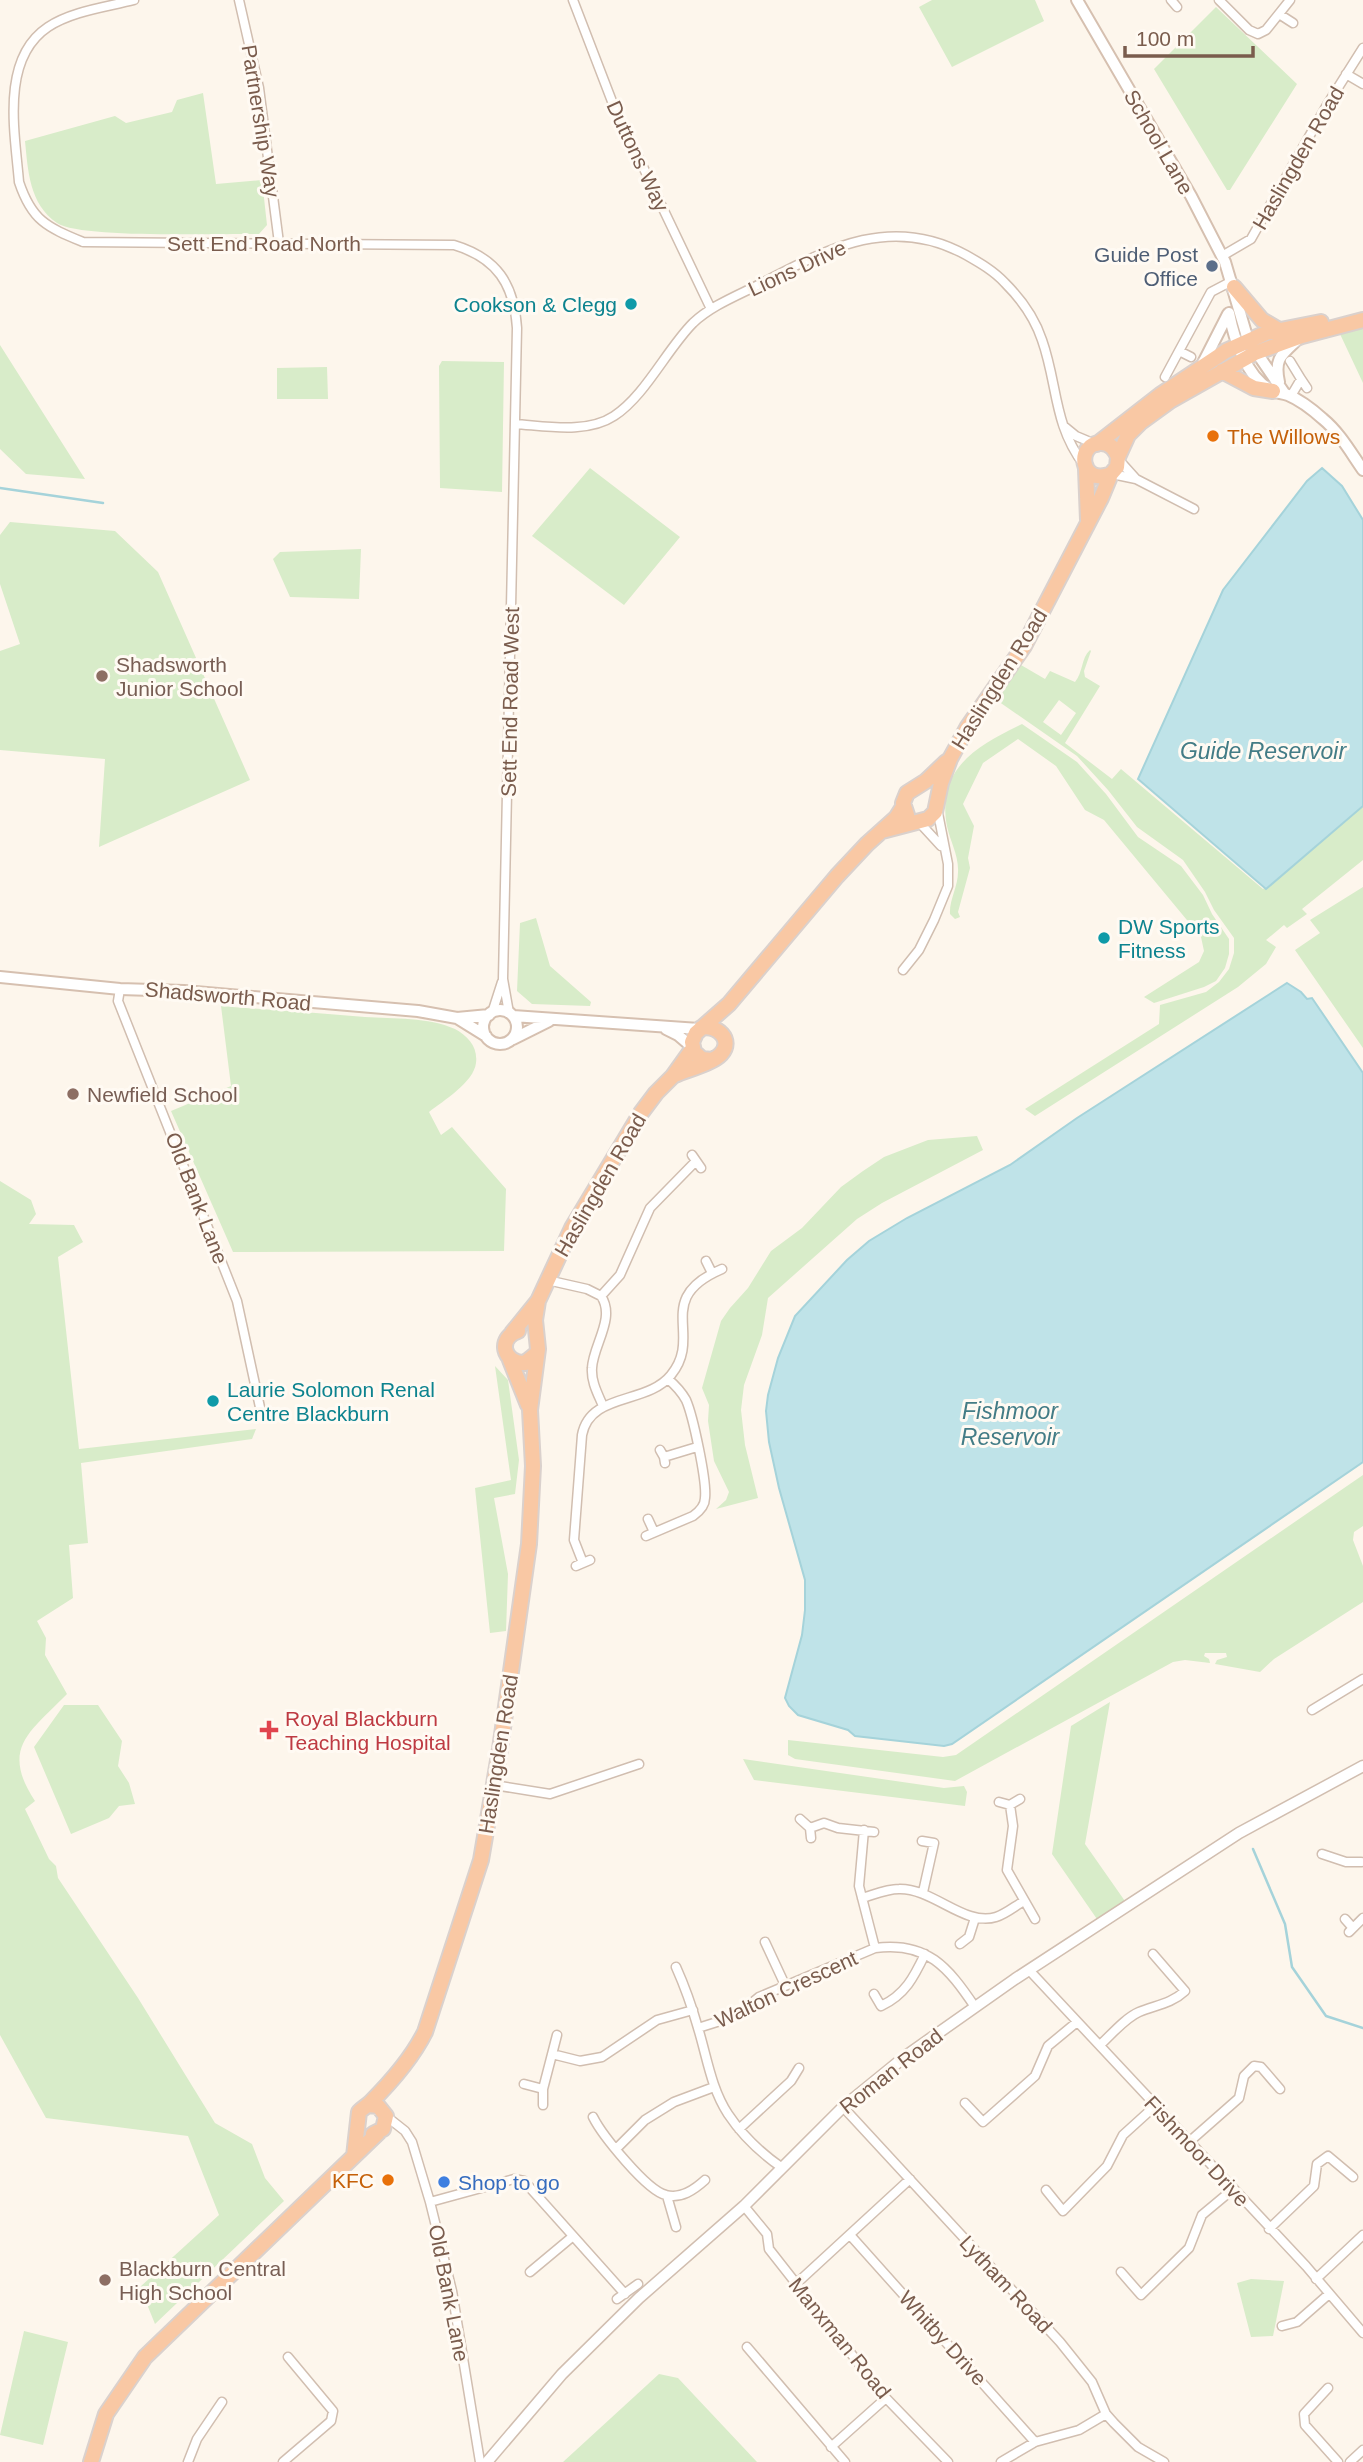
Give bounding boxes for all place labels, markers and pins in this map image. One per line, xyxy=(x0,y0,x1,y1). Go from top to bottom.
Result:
place label: Guide Post Office xyxy=(1094,243,1198,290)
marker: Guide Post Office xyxy=(1204,258,1220,274)
place label: Cookson & Clegg xyxy=(454,293,617,316)
marker: Cookson & Clegg xyxy=(623,296,639,312)
place label: The Willows xyxy=(1227,425,1340,448)
marker: The Willows xyxy=(1205,428,1221,444)
place label: Shadsworth Junior School xyxy=(116,653,243,700)
marker: Shadsworth Junior School xyxy=(94,668,110,684)
place label: DW Sports Fitness xyxy=(1118,915,1220,962)
marker: DW Sports Fitness xyxy=(1096,930,1112,946)
place label: Newfield School xyxy=(87,1083,238,1106)
marker: Newfield School xyxy=(65,1086,81,1102)
place label: Laurie Solomon Renal Centre Blackburn xyxy=(227,1378,435,1425)
marker: Laurie Solomon Renal Centre Blackburn xyxy=(205,1393,221,1409)
place label: Royal Blackburn Teaching Hospital xyxy=(285,1707,451,1754)
marker: Royal Blackburn Teaching Hospital xyxy=(259,1720,279,1740)
place label: KFC xyxy=(332,2169,374,2192)
place label: Shop to go xyxy=(458,2171,560,2194)
marker: KFC xyxy=(380,2172,396,2188)
marker: Shop to go xyxy=(436,2174,452,2190)
place label: Blackburn Central High School xyxy=(119,2257,286,2304)
marker: Blackburn Central High School xyxy=(97,2272,113,2288)

